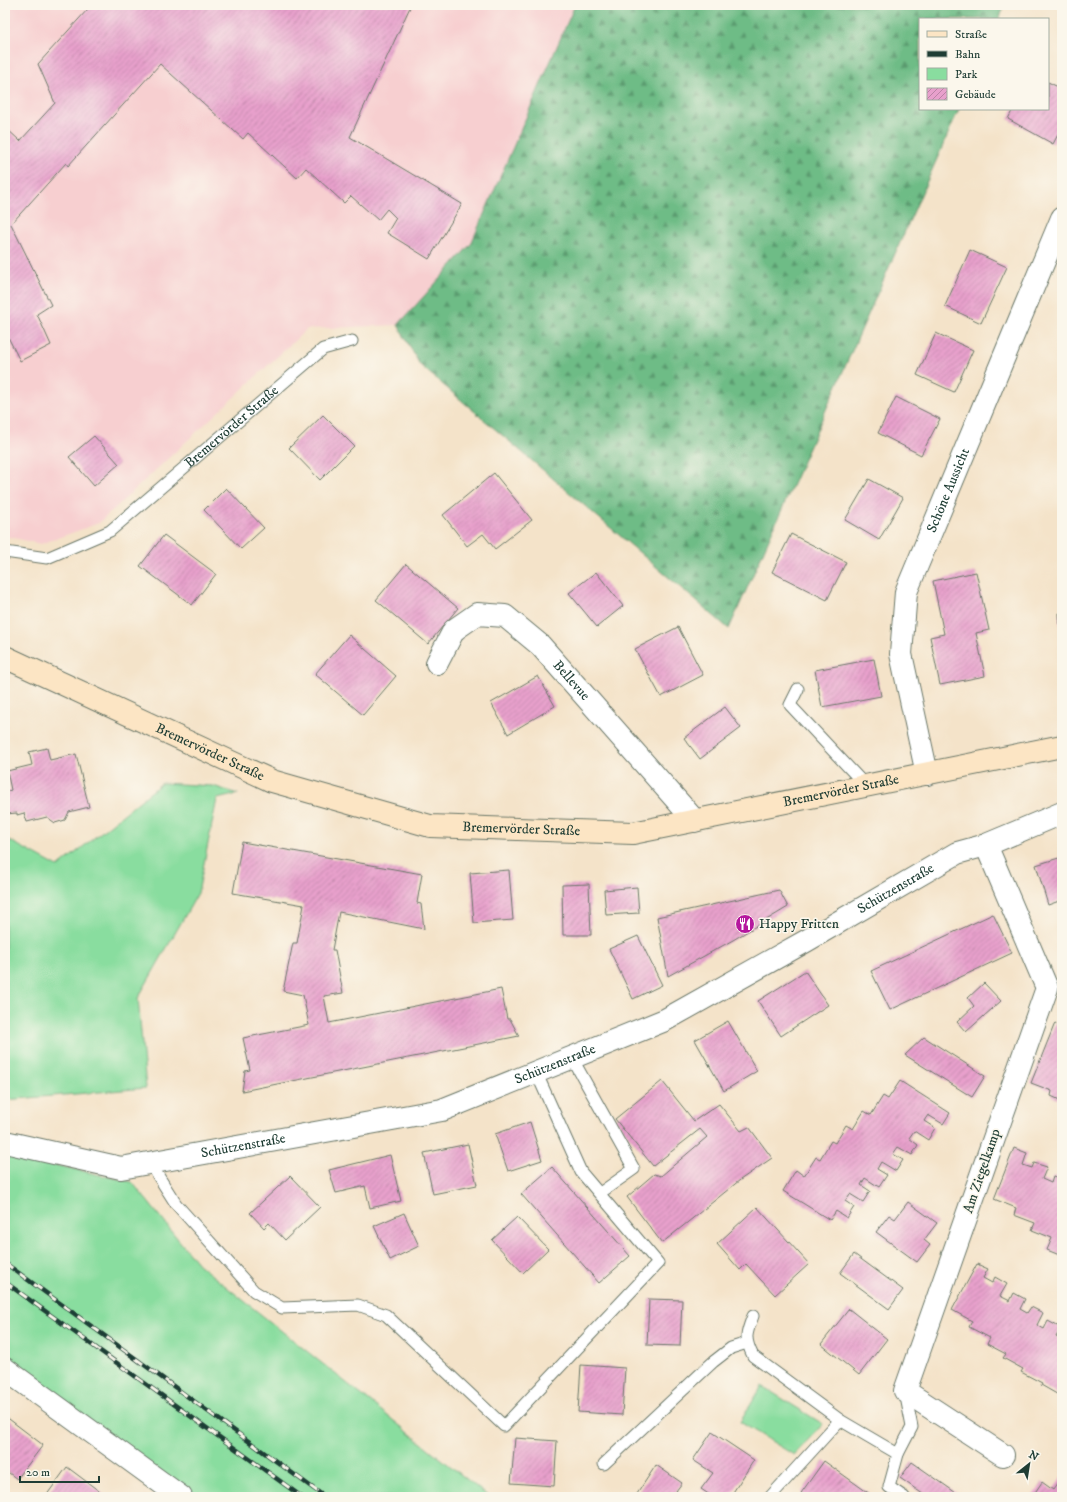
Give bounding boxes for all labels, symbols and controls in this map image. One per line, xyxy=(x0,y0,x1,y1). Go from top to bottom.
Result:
legend xyxy=(919,18,1049,110)
text: Straße xyxy=(955,27,987,42)
text: Bahn xyxy=(955,47,981,62)
text: Park xyxy=(955,67,977,82)
text: Gebäude xyxy=(955,87,996,102)
street label: Bremervörder Straße xyxy=(181,382,282,472)
street label: Schöne Aussicht xyxy=(923,445,974,535)
street label: Bellevue xyxy=(549,657,594,704)
street label: Bremervörder Straße xyxy=(153,719,267,785)
street label: Bremervörder Straße xyxy=(781,770,901,811)
street label: Bremervörder Straße xyxy=(462,818,581,840)
street label: Schützenstraße xyxy=(854,859,937,918)
restaurant icon: Happy Fritten xyxy=(734,913,756,935)
place label: Happy Fritten xyxy=(759,915,840,933)
street label: Schützenstraße xyxy=(512,1040,598,1089)
street label: Am Ziegelkamp xyxy=(959,1126,1005,1216)
street label: Schützenstraße xyxy=(199,1129,287,1162)
north arrow xyxy=(1009,1444,1049,1484)
text: N xyxy=(1026,1448,1041,1465)
scale bar xyxy=(20,1458,99,1484)
text: 20 m xyxy=(26,1465,50,1480)

